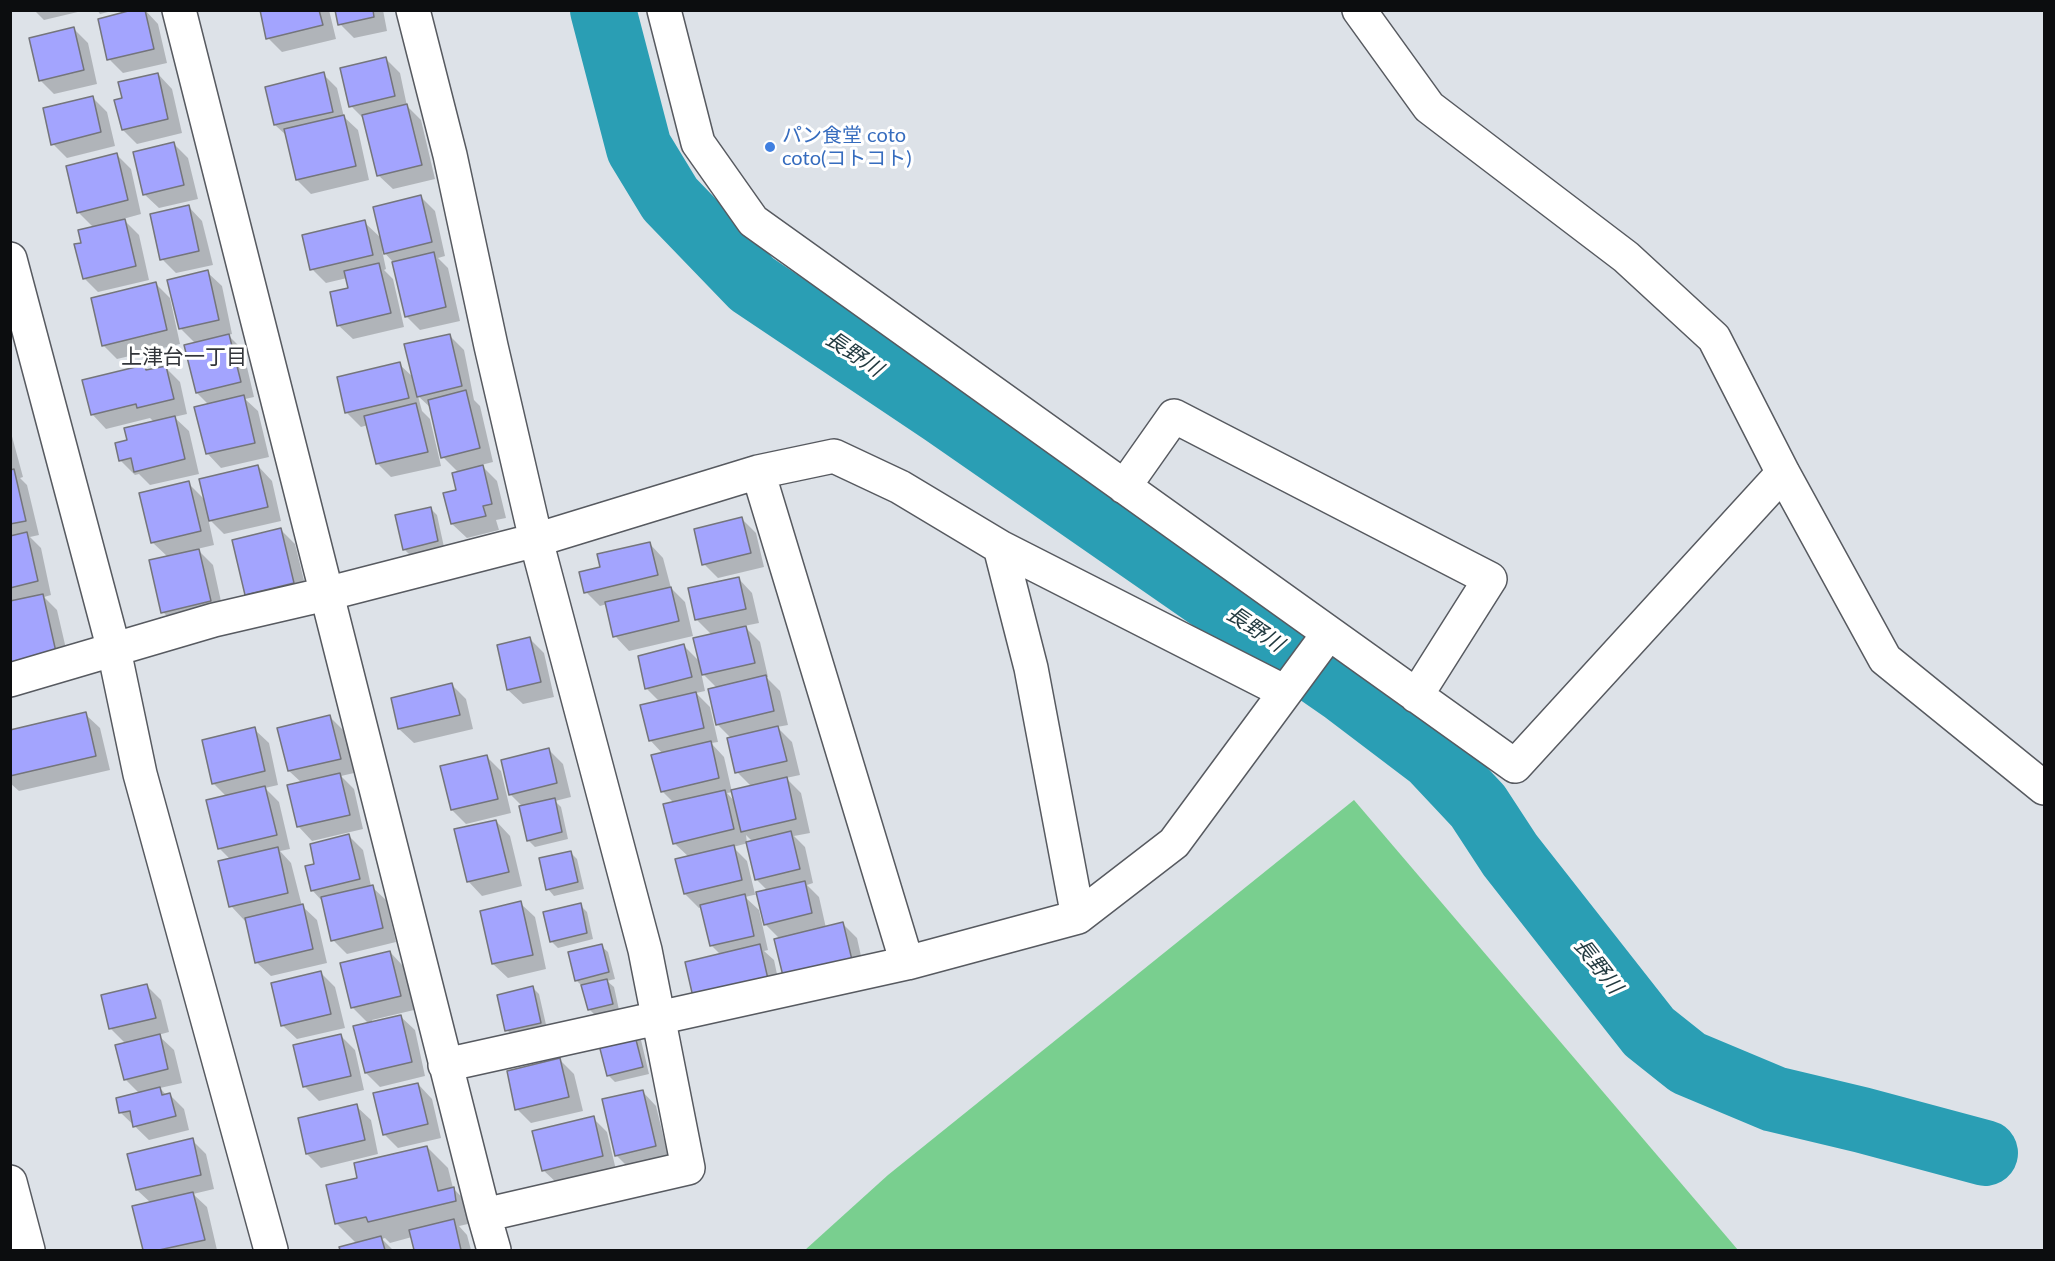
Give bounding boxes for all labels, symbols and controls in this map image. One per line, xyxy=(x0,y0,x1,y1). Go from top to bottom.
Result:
place label: パン食堂 coto coto(コトコト) xyxy=(782,124,912,171)
marker: パン食堂 coto coto(コトコト) xyxy=(763,140,777,154)
water label: 長野川 xyxy=(821,326,887,382)
district label: 上津台一丁目 xyxy=(121,344,247,370)
water label: 長野川 xyxy=(1222,601,1288,657)
water label: 長野川 xyxy=(1569,933,1627,999)

